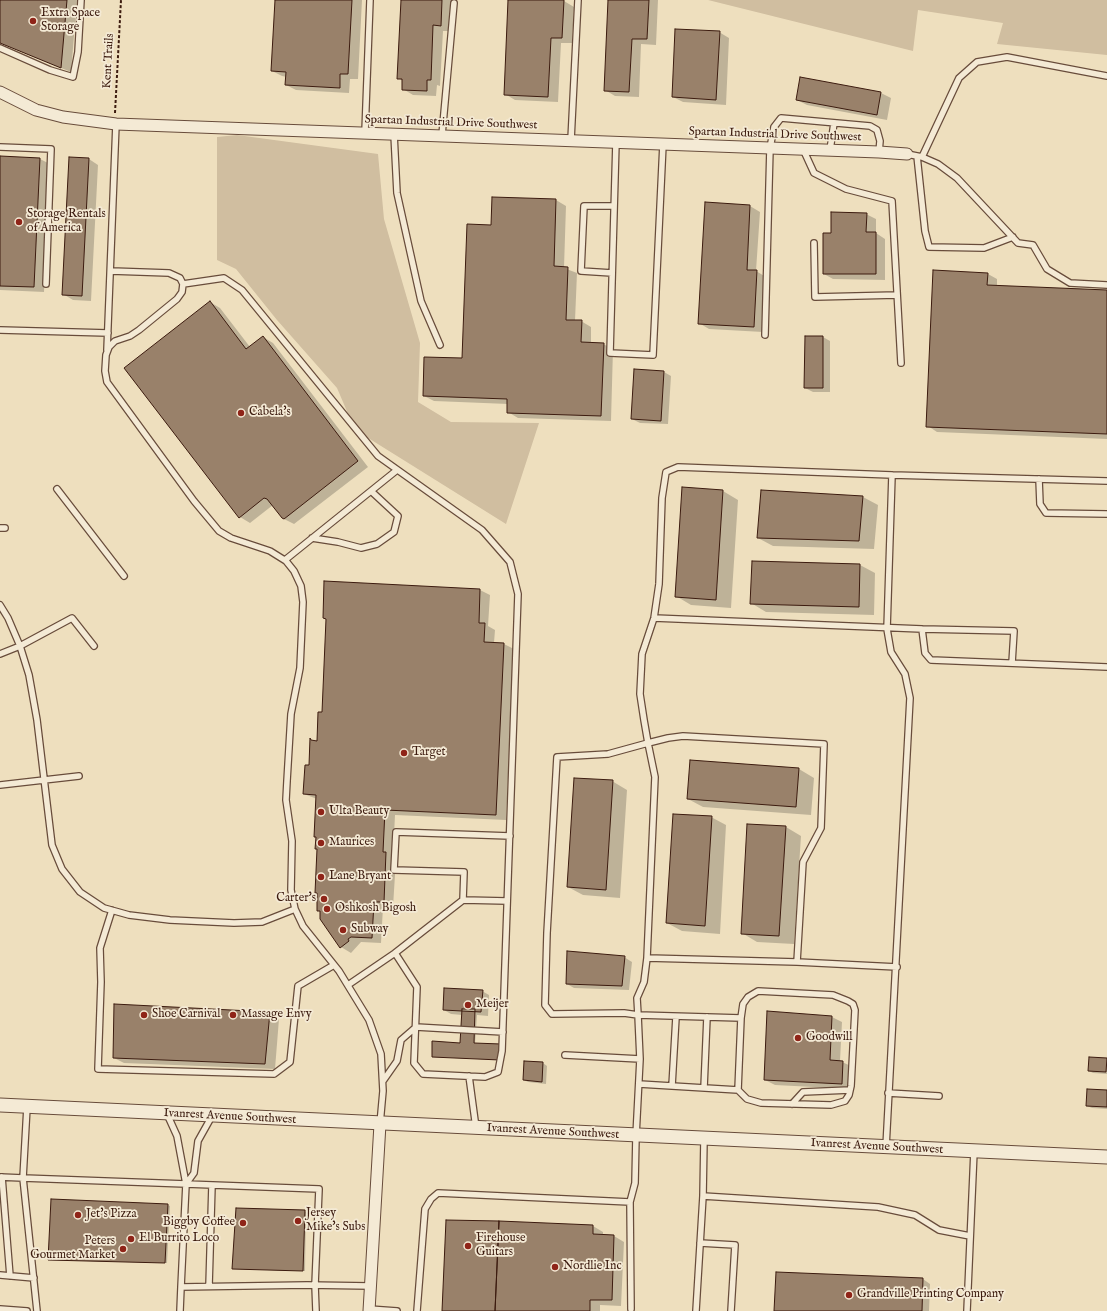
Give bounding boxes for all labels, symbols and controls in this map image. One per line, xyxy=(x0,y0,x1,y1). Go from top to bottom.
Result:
place label: Extra Space Storage xyxy=(41,7,100,35)
marker: Extra Space Storage xyxy=(28,16,38,26)
street label: Kent Trails xyxy=(100,33,118,89)
street label: Spartan Industrial Drive Southwest xyxy=(364,113,538,133)
street label: Spartan Industrial Drive Southwest xyxy=(688,125,862,145)
place label: Storage Rentals of America xyxy=(27,208,106,236)
marker: Storage Rentals of America xyxy=(14,217,24,227)
place label: Cabela's xyxy=(249,406,291,420)
marker: Cabela's xyxy=(236,408,246,418)
place label: Target xyxy=(412,746,446,760)
marker: Target xyxy=(399,748,409,758)
place label: Ulta Beauty xyxy=(329,805,389,819)
marker: Ulta Beauty xyxy=(316,807,326,817)
place label: Maurices xyxy=(329,836,374,850)
marker: Maurices xyxy=(316,838,326,848)
place label: Lane Bryant xyxy=(329,870,391,884)
marker: Lane Bryant xyxy=(316,872,326,882)
place label: Carter's xyxy=(276,892,316,906)
marker: Carter's xyxy=(319,894,329,904)
place label: Oshkosh Bigosh xyxy=(335,902,416,916)
marker: Oshkosh Bigosh xyxy=(322,904,332,914)
place label: Subway xyxy=(351,923,388,937)
marker: Subway xyxy=(338,925,348,935)
place label: Meijer xyxy=(476,998,509,1012)
marker: Meijer xyxy=(463,1000,473,1010)
place label: Shoe Carnival xyxy=(152,1008,221,1022)
place label: Massage Envy xyxy=(241,1008,312,1022)
marker: Shoe Carnival xyxy=(139,1010,149,1020)
marker: Massage Envy xyxy=(228,1010,238,1020)
place label: Goodwill xyxy=(806,1031,852,1045)
marker: Goodwill xyxy=(793,1033,803,1043)
street label: Ivanrest Avenue Southwest xyxy=(163,1106,297,1128)
street label: Ivanrest Avenue Southwest xyxy=(486,1121,620,1143)
street label: Ivanrest Avenue Southwest xyxy=(810,1136,944,1158)
place label: Jersey Mike's Subs xyxy=(306,1207,365,1235)
place label: Jet's Pizza xyxy=(86,1208,137,1222)
marker: Jet's Pizza xyxy=(73,1210,83,1220)
place label: Biggby Coffee xyxy=(163,1216,235,1230)
marker: Jersey Mike's Subs xyxy=(293,1216,303,1226)
marker: Biggby Coffee xyxy=(238,1218,248,1228)
place label: El Burrito Loco xyxy=(139,1232,219,1246)
place label: Firehouse Guitars xyxy=(476,1232,525,1260)
marker: El Burrito Loco xyxy=(126,1234,136,1244)
place label: Peters Gourmet Market xyxy=(30,1235,115,1263)
marker: Firehouse Guitars xyxy=(463,1241,473,1251)
marker: Peters Gourmet Market xyxy=(118,1244,128,1254)
place label: Nordlie Inc xyxy=(563,1260,622,1274)
marker: Nordlie Inc xyxy=(550,1262,560,1272)
place label: Grandville Printing Company xyxy=(857,1288,1004,1302)
marker: Grandville Printing Company xyxy=(844,1290,854,1300)

